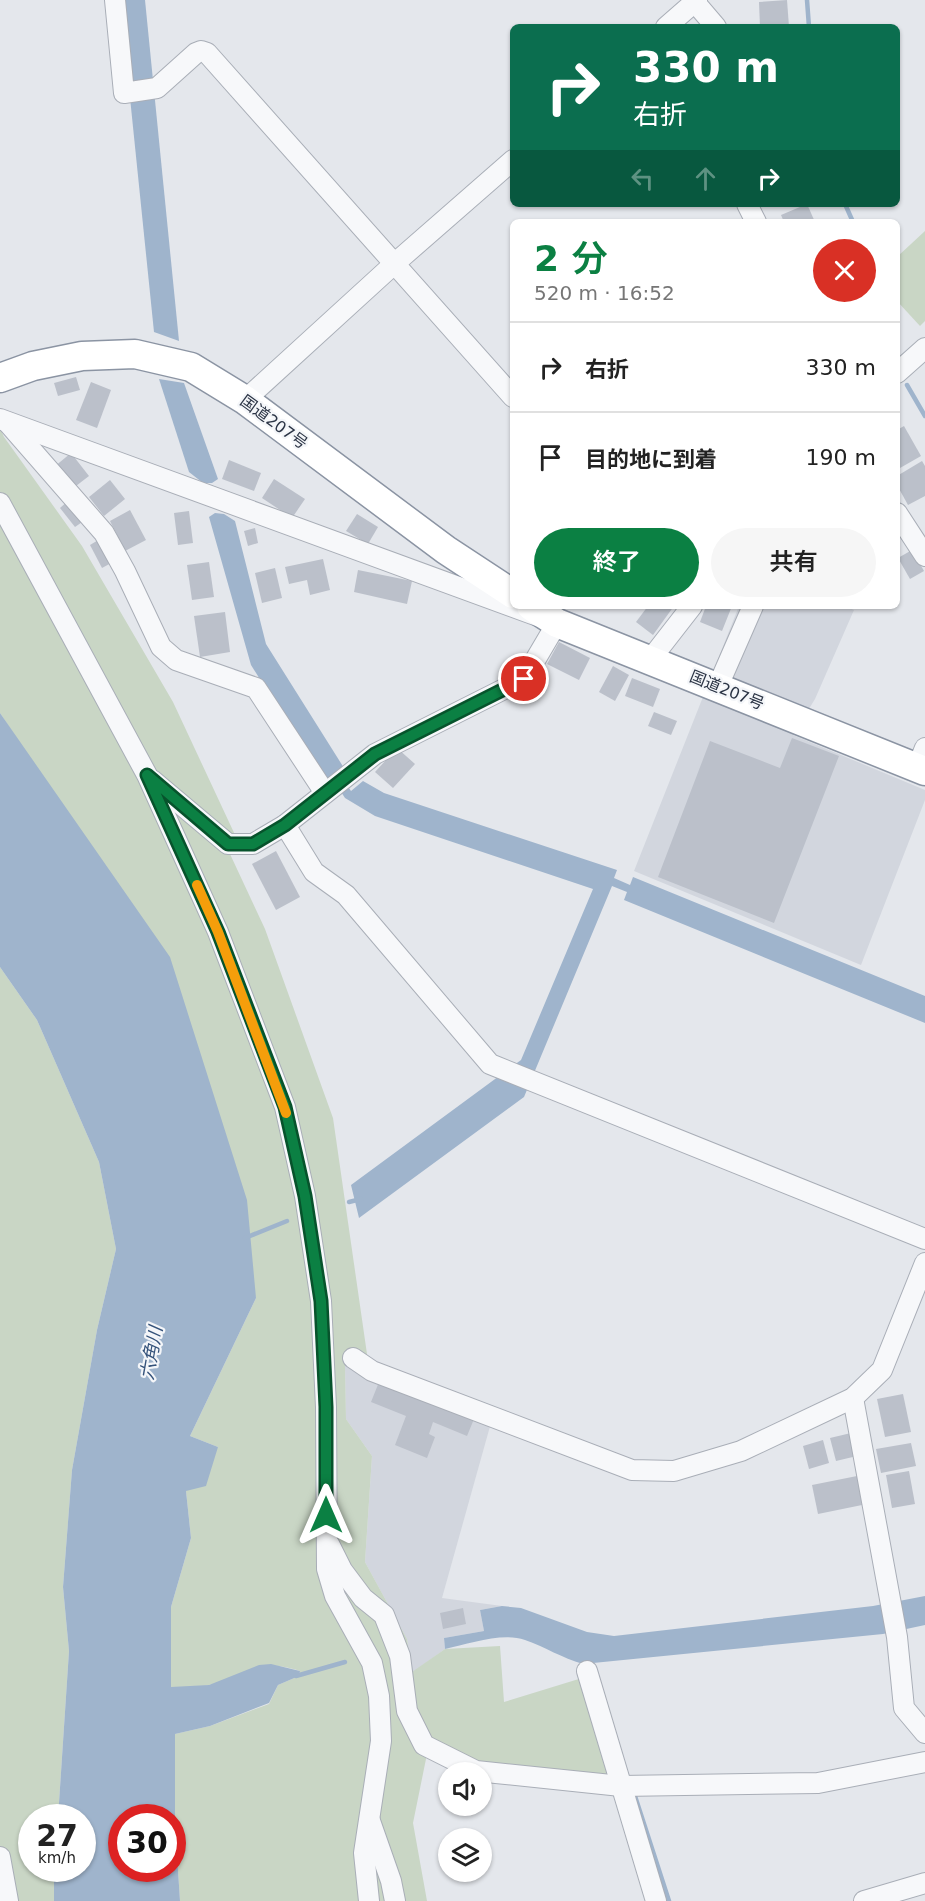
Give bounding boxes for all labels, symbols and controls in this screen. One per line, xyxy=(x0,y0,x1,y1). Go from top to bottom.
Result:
text: 330 m xyxy=(633,43,779,92)
icon: right xyxy=(534,48,612,126)
text: 右折 xyxy=(633,99,687,130)
icon: left xyxy=(626,162,659,195)
icon: ahead xyxy=(689,162,722,195)
icon: right xyxy=(752,162,785,195)
text: 2 分 xyxy=(534,238,608,279)
button: close xyxy=(813,239,876,302)
text: 520 m · 16:52 xyxy=(534,281,675,305)
icon: right xyxy=(534,351,567,384)
text: 330 m xyxy=(806,355,876,380)
text: 右折 xyxy=(585,357,629,382)
street label: 国道207号 xyxy=(237,391,311,453)
icon: arrive xyxy=(534,441,567,474)
text: 190 m xyxy=(806,445,876,470)
text: 目的地に到着 xyxy=(585,447,717,472)
button: 終了 xyxy=(534,528,699,597)
button: 共有 xyxy=(711,528,876,597)
pin xyxy=(498,653,549,704)
icon: arrive xyxy=(507,662,540,695)
street label: 国道207号 xyxy=(687,666,767,714)
water label: 六角川 xyxy=(136,1323,166,1381)
position arrow xyxy=(294,1483,358,1547)
map controls xyxy=(438,1762,492,1882)
button: sound xyxy=(438,1762,492,1816)
speed limit sign: 30 xyxy=(108,1804,186,1882)
text: 27 xyxy=(36,1818,78,1853)
button: layers xyxy=(438,1828,492,1882)
text: km/h xyxy=(38,1849,76,1867)

